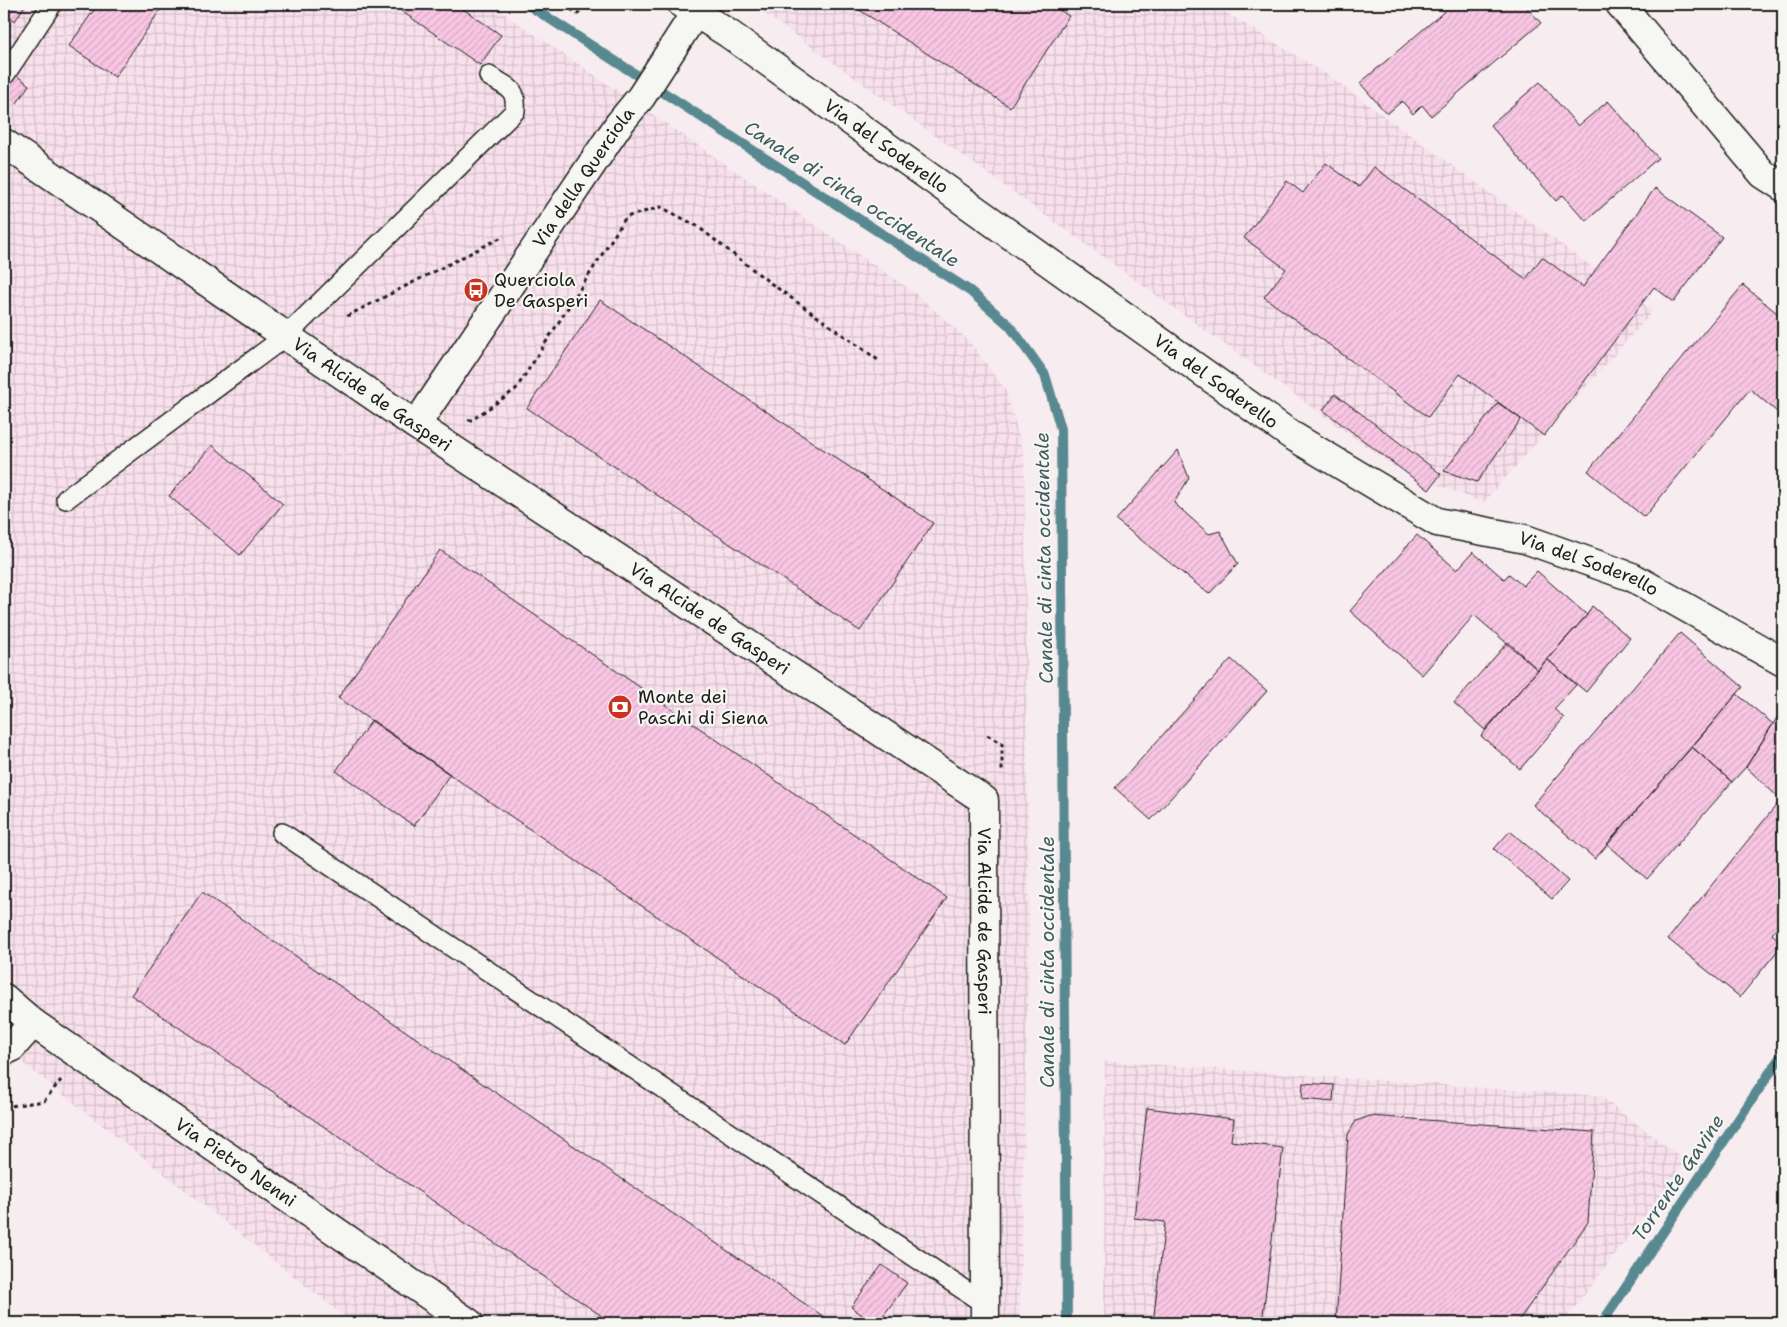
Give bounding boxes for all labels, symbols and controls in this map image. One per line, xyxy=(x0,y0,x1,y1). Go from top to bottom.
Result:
street label: Via del Soderello xyxy=(819,94,953,199)
street label: Via della Querciola xyxy=(527,102,640,252)
water label: Canale di cinta occidentale xyxy=(740,115,964,273)
place label: Querciola De Gasperi xyxy=(494,268,588,313)
bus stop icon: Querciola De Gasperi xyxy=(463,277,489,303)
street label: Via del Soderello xyxy=(1149,329,1283,434)
street label: Via Alcide de Gasperi xyxy=(288,332,457,457)
water label: Canale di cinta occidentale xyxy=(1029,432,1059,684)
street label: Via del Soderello xyxy=(1516,526,1663,602)
street label: Via Alcide de Gasperi xyxy=(625,557,794,681)
place label: Monte dei Paschi di Siena xyxy=(638,685,768,730)
bank icon: Monte dei Paschi di Siena xyxy=(607,694,633,720)
street label: Via Alcide de Gasperi xyxy=(972,827,996,1015)
water label: Canale di cinta occidentale xyxy=(1035,836,1060,1088)
water label: Torrente Gavine xyxy=(1626,1110,1730,1246)
street label: Via Pietro Nenni xyxy=(170,1112,301,1212)

